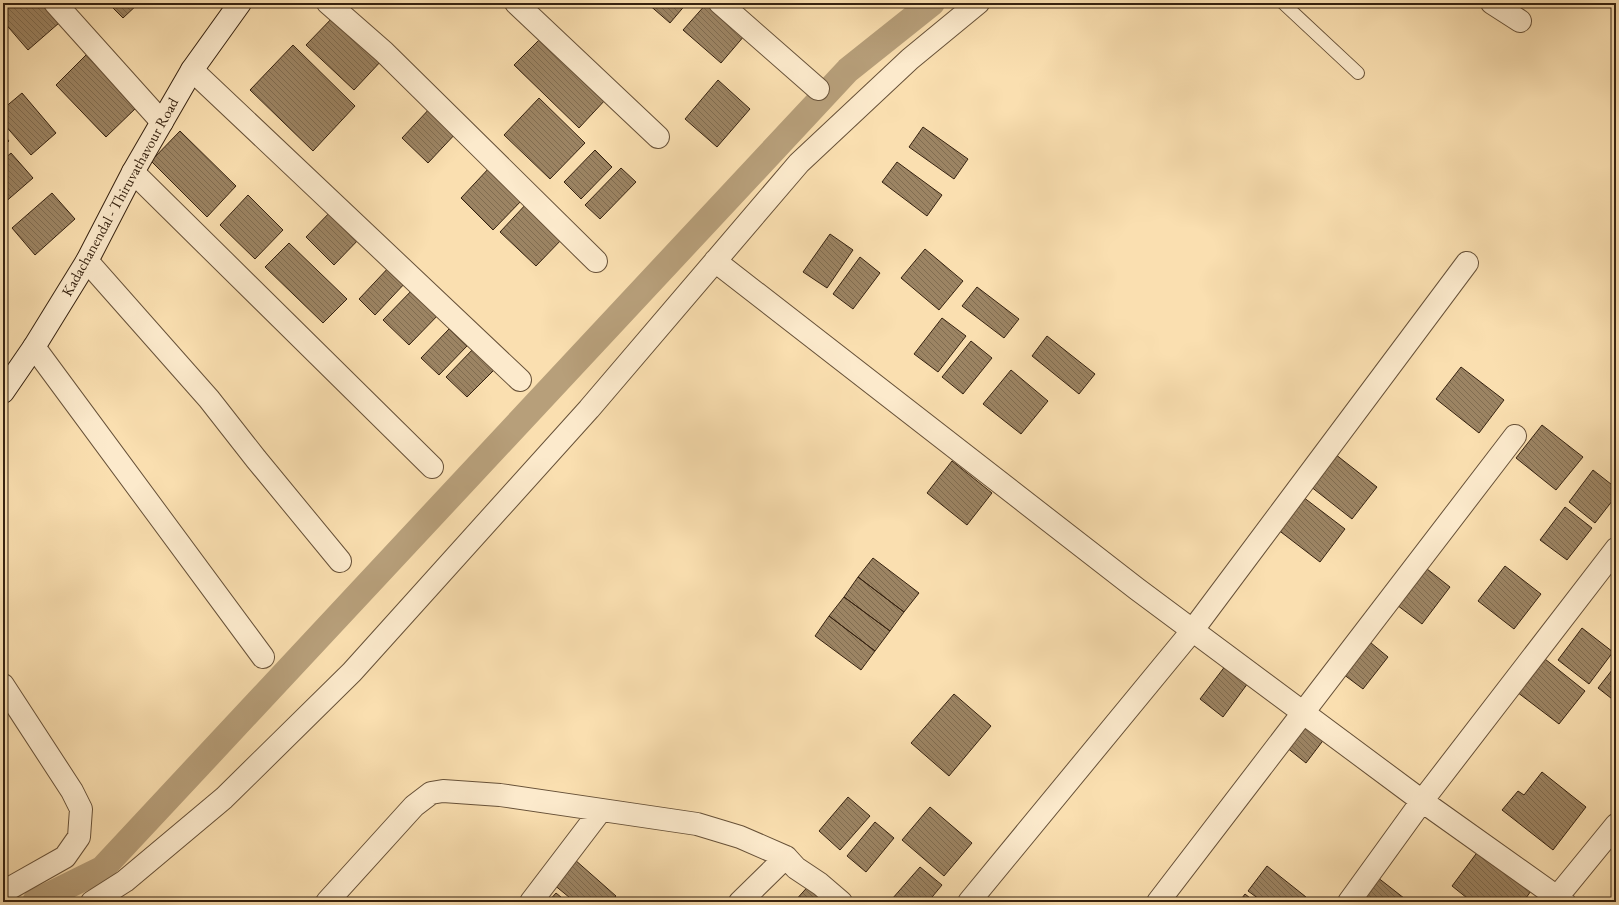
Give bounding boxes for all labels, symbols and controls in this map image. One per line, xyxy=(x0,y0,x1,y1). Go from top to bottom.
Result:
street label: Kadachanendal - Thiruvathavour Road xyxy=(57,94,182,299)

